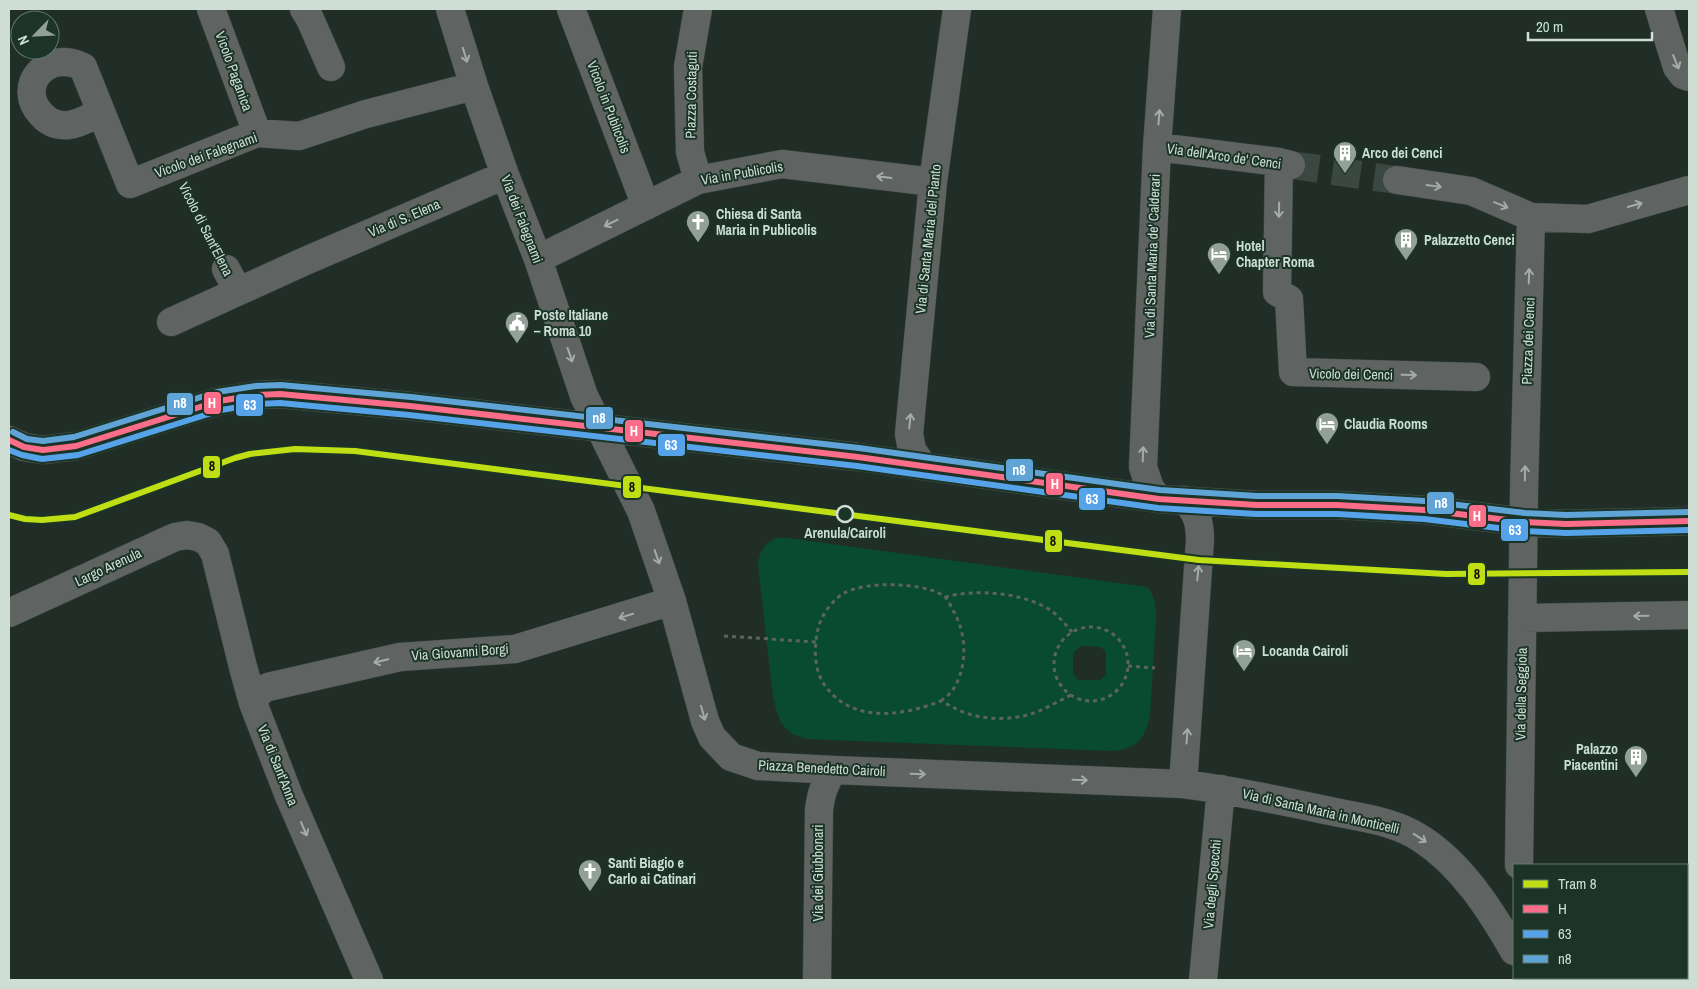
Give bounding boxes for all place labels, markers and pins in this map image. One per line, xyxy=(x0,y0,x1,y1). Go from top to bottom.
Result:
building icon: Arco dei Cenci xyxy=(1332,140,1358,174)
place label: Arco dei Cenci xyxy=(1362,144,1442,162)
place label: Chiesa di Santa Maria in Publicolis xyxy=(716,205,817,239)
church icon: Chiesa di Santa Maria in Publicolis xyxy=(685,209,711,243)
building icon: Palazzetto Cenci xyxy=(1393,227,1419,261)
place label: Palazzetto Cenci xyxy=(1424,231,1515,249)
place label: Hotel Chapter Roma xyxy=(1236,237,1315,271)
hotel icon: Hotel Chapter Roma xyxy=(1206,241,1232,275)
place label: Poste Italiane – Roma 10 xyxy=(534,306,608,340)
public building icon: Poste Italiane – Roma 10 xyxy=(504,310,530,344)
hotel icon: Claudia Rooms xyxy=(1314,411,1340,445)
place label: Claudia Rooms xyxy=(1344,415,1428,433)
marker: Arenula/Cairoli xyxy=(836,505,854,523)
place label: Arenula/Cairoli xyxy=(804,524,886,542)
hotel icon: Locanda Cairoli xyxy=(1231,638,1257,672)
place label: Locanda Cairoli xyxy=(1262,642,1348,660)
place label: Palazzo Piacentini xyxy=(1564,740,1618,774)
building icon: Palazzo Piacentini xyxy=(1623,744,1649,778)
place label: Santi Biagio e Carlo ai Catinari xyxy=(608,854,696,888)
church icon: Santi Biagio e Carlo ai Catinari xyxy=(577,858,603,892)

